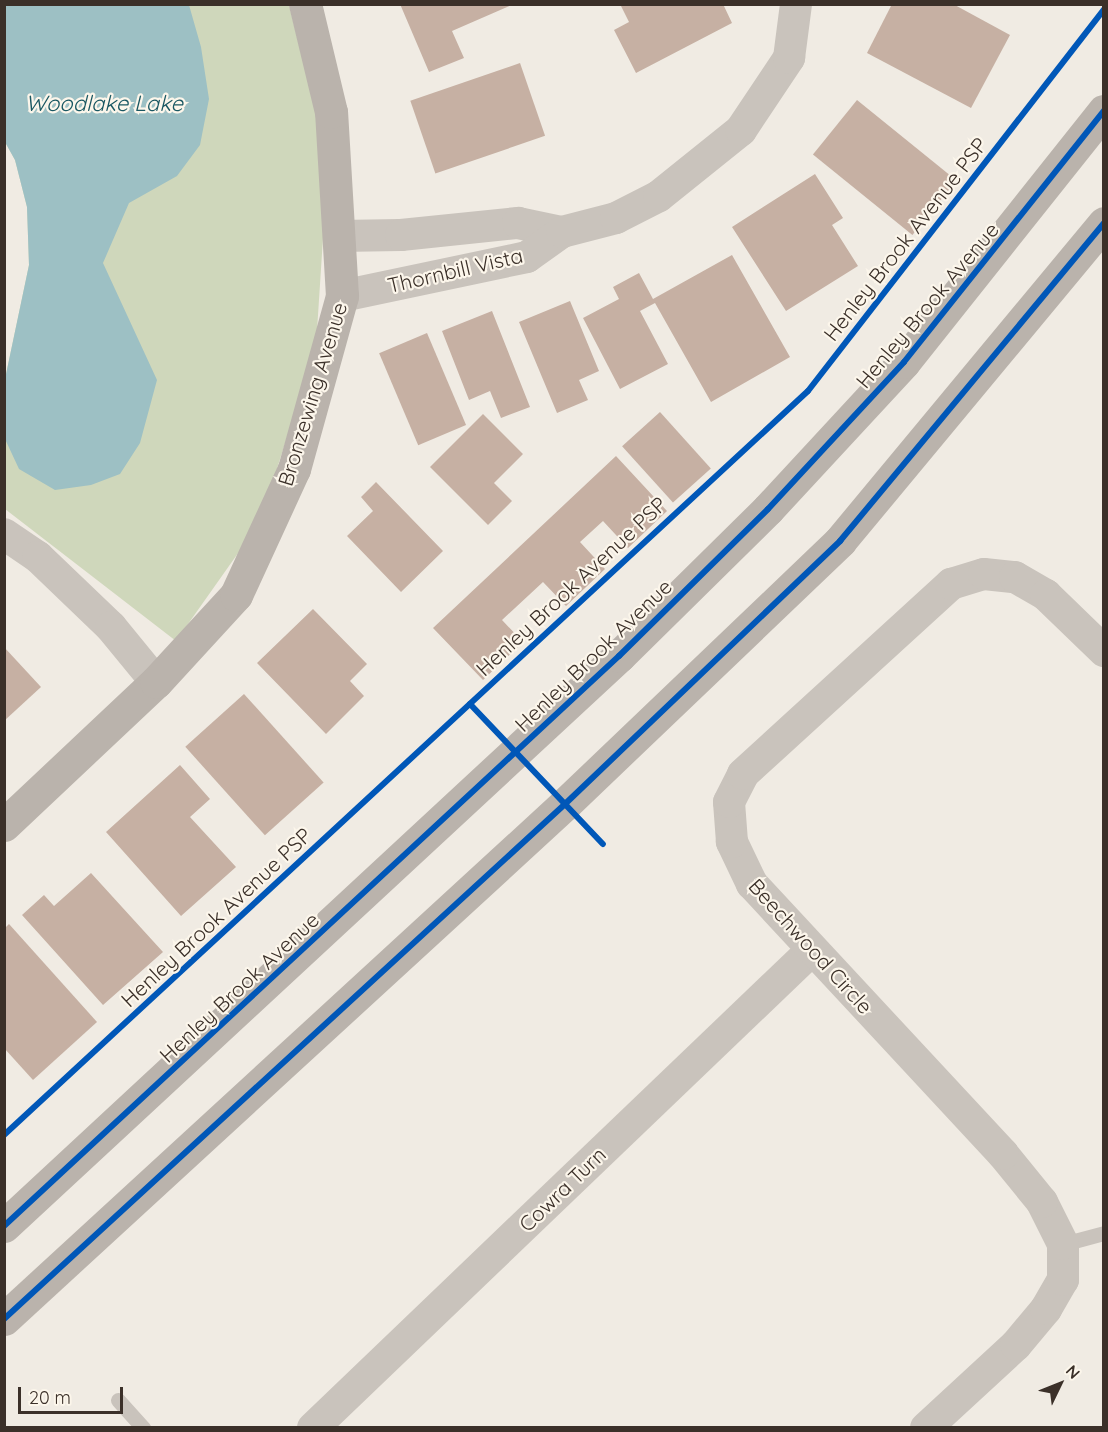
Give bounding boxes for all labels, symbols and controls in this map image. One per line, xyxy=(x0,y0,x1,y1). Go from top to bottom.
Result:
water label: Woodlake Lake xyxy=(25,91,183,117)
street label: Henley Brook Avenue PSP xyxy=(818,132,992,346)
street label: Henley Brook Avenue xyxy=(850,217,1004,393)
street label: Thornbill Vista xyxy=(385,242,525,298)
street label: Bronzewing Avenue xyxy=(272,299,352,489)
street label: Henley Brook Avenue PSP xyxy=(471,491,671,681)
street label: Henley Brook Avenue xyxy=(509,573,677,737)
street label: Henley Brook Avenue PSP xyxy=(116,822,316,1012)
street label: Beechwood Circle xyxy=(744,873,878,1019)
street label: Henley Brook Avenue xyxy=(154,907,324,1067)
street label: Cowra Turn xyxy=(513,1141,611,1237)
north arrow xyxy=(1030,1354,1090,1414)
text: N xyxy=(1062,1361,1084,1383)
scale bar xyxy=(21,1375,126,1413)
text: 20 m xyxy=(29,1386,71,1409)

